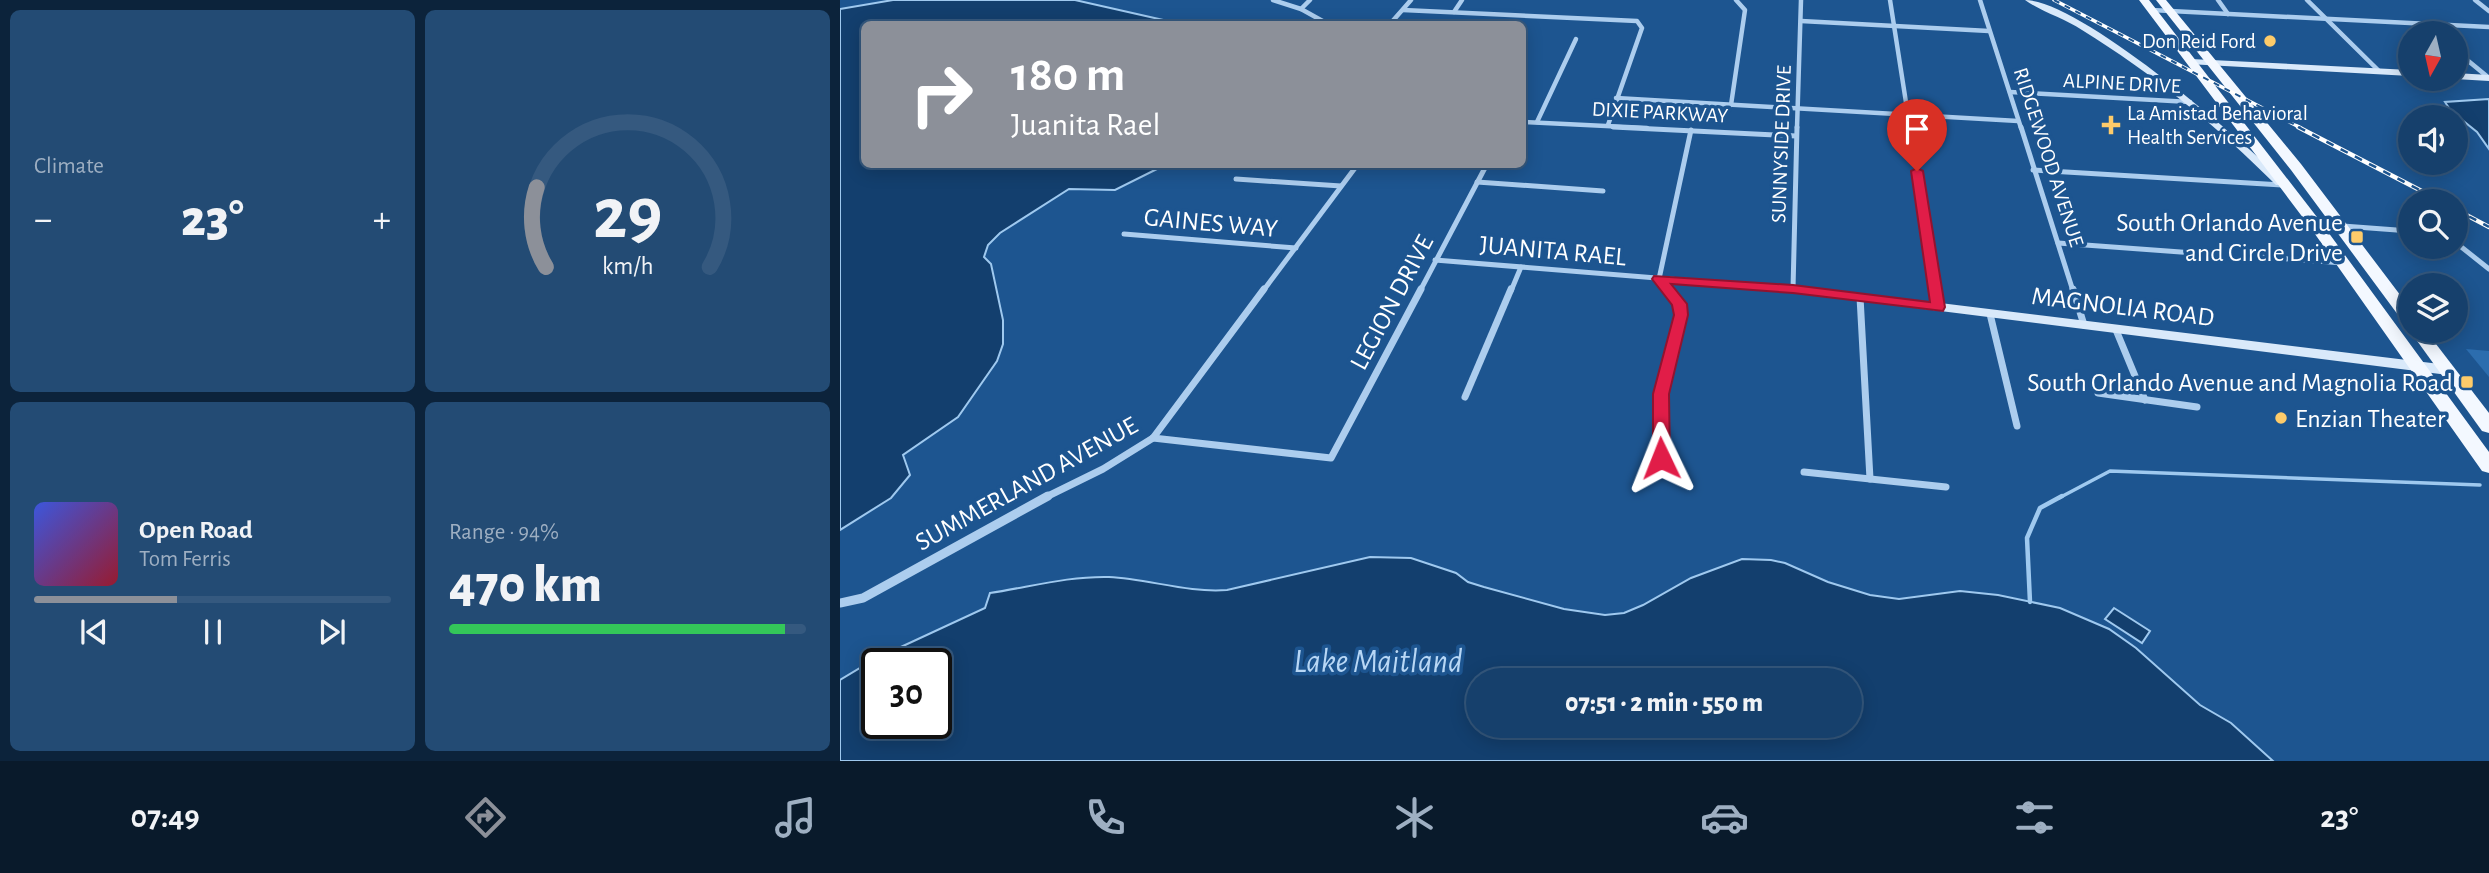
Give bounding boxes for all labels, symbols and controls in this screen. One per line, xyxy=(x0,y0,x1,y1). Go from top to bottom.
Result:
north arrow xyxy=(2398,21,2468,91)
map controls xyxy=(2398,21,2468,343)
place label: Don Reid Ford xyxy=(2142,31,2256,52)
marker: Don Reid Ford xyxy=(2262,33,2278,49)
icon: right xyxy=(896,49,987,140)
text: 180 m xyxy=(1011,51,1125,100)
street label: SUNNYSIDE DRIVE xyxy=(1768,65,1795,223)
street label: RIDGEWOOD AVENUE xyxy=(2010,65,2087,249)
street label: ALPINE DRIVE xyxy=(2063,70,2181,97)
street label: DIXIE PARKWAY xyxy=(1591,98,1729,127)
pin xyxy=(1887,99,1947,171)
place label: La Amistad Behavioral Health Services xyxy=(2127,103,2308,148)
button: sound xyxy=(2398,105,2468,175)
text: Juanita Rael xyxy=(1011,109,1160,141)
icon: arrive xyxy=(1898,110,1936,148)
marker: La Amistad Behavioral Health Services xyxy=(2101,115,2121,135)
text: Climate xyxy=(34,155,104,178)
text: 29 xyxy=(593,179,662,252)
button: search xyxy=(2398,189,2468,259)
text: 23° xyxy=(181,193,244,245)
text: − xyxy=(34,201,52,239)
text: + xyxy=(373,201,391,239)
street label: GAINES WAY xyxy=(1143,204,1279,242)
place label: South Orlando Avenue and Circle Drive xyxy=(2116,210,2343,266)
marker: South Orlando Avenue and Circle Drive xyxy=(2349,229,2365,245)
street label: LEGION DRIVE xyxy=(1346,231,1438,374)
street label: JUANITA RAEL xyxy=(1479,232,1627,270)
text: km/h xyxy=(602,254,653,279)
button: layers xyxy=(2398,273,2468,343)
street label: MAGNOLIA ROAD xyxy=(2030,283,2216,331)
place label: South Orlando Avenue and Magnolia Road xyxy=(2027,370,2453,396)
marker: South Orlando Avenue and Magnolia Road xyxy=(2459,374,2475,390)
place label: Enzian Theater xyxy=(2295,406,2446,432)
marker: Enzian Theater xyxy=(2273,410,2289,426)
street label: SUMMERLAND AVENUE xyxy=(911,412,1142,556)
position arrow xyxy=(1624,421,1698,495)
text: Open Road xyxy=(139,517,253,543)
text: Range · 94% xyxy=(449,521,559,544)
text: Tom Ferris xyxy=(139,548,231,571)
text: 470 km xyxy=(449,559,602,611)
icon: previous xyxy=(75,613,113,651)
icon: pause xyxy=(194,613,232,651)
icon: next xyxy=(313,613,351,651)
water label: Lake Maitland xyxy=(1294,646,1463,679)
speed limit sign: 30 xyxy=(861,648,952,739)
text: 07:51 · 2 min · 550 m xyxy=(1565,690,1763,716)
icon: directions xyxy=(461,793,510,842)
icon: music xyxy=(771,793,820,842)
icon: phone xyxy=(1081,793,1130,842)
icon: climate xyxy=(1390,793,1439,842)
icon: car xyxy=(1700,793,1749,842)
icon: filters xyxy=(2010,793,2059,842)
text: 07:49 xyxy=(130,801,200,833)
text: 23° xyxy=(2320,801,2358,833)

